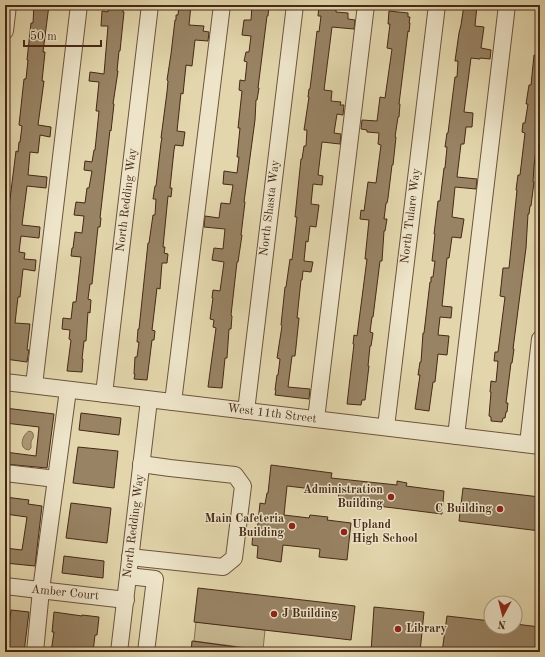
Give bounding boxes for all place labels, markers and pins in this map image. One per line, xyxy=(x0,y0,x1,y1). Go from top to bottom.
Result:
place label: Administration Building xyxy=(303,484,383,510)
marker: Administration Building xyxy=(386,492,396,502)
place label: C Building xyxy=(435,503,492,515)
marker: C Building xyxy=(495,504,505,514)
place label: Main Cafeteria Building xyxy=(205,513,284,539)
place label: Upland High School xyxy=(352,519,418,545)
marker: Main Cafeteria Building xyxy=(287,521,297,531)
marker: Upland High School xyxy=(339,527,349,537)
place label: J Building xyxy=(282,608,338,620)
marker: J Building xyxy=(269,609,279,619)
place label: Library xyxy=(406,623,447,635)
marker: Library xyxy=(393,624,403,634)

